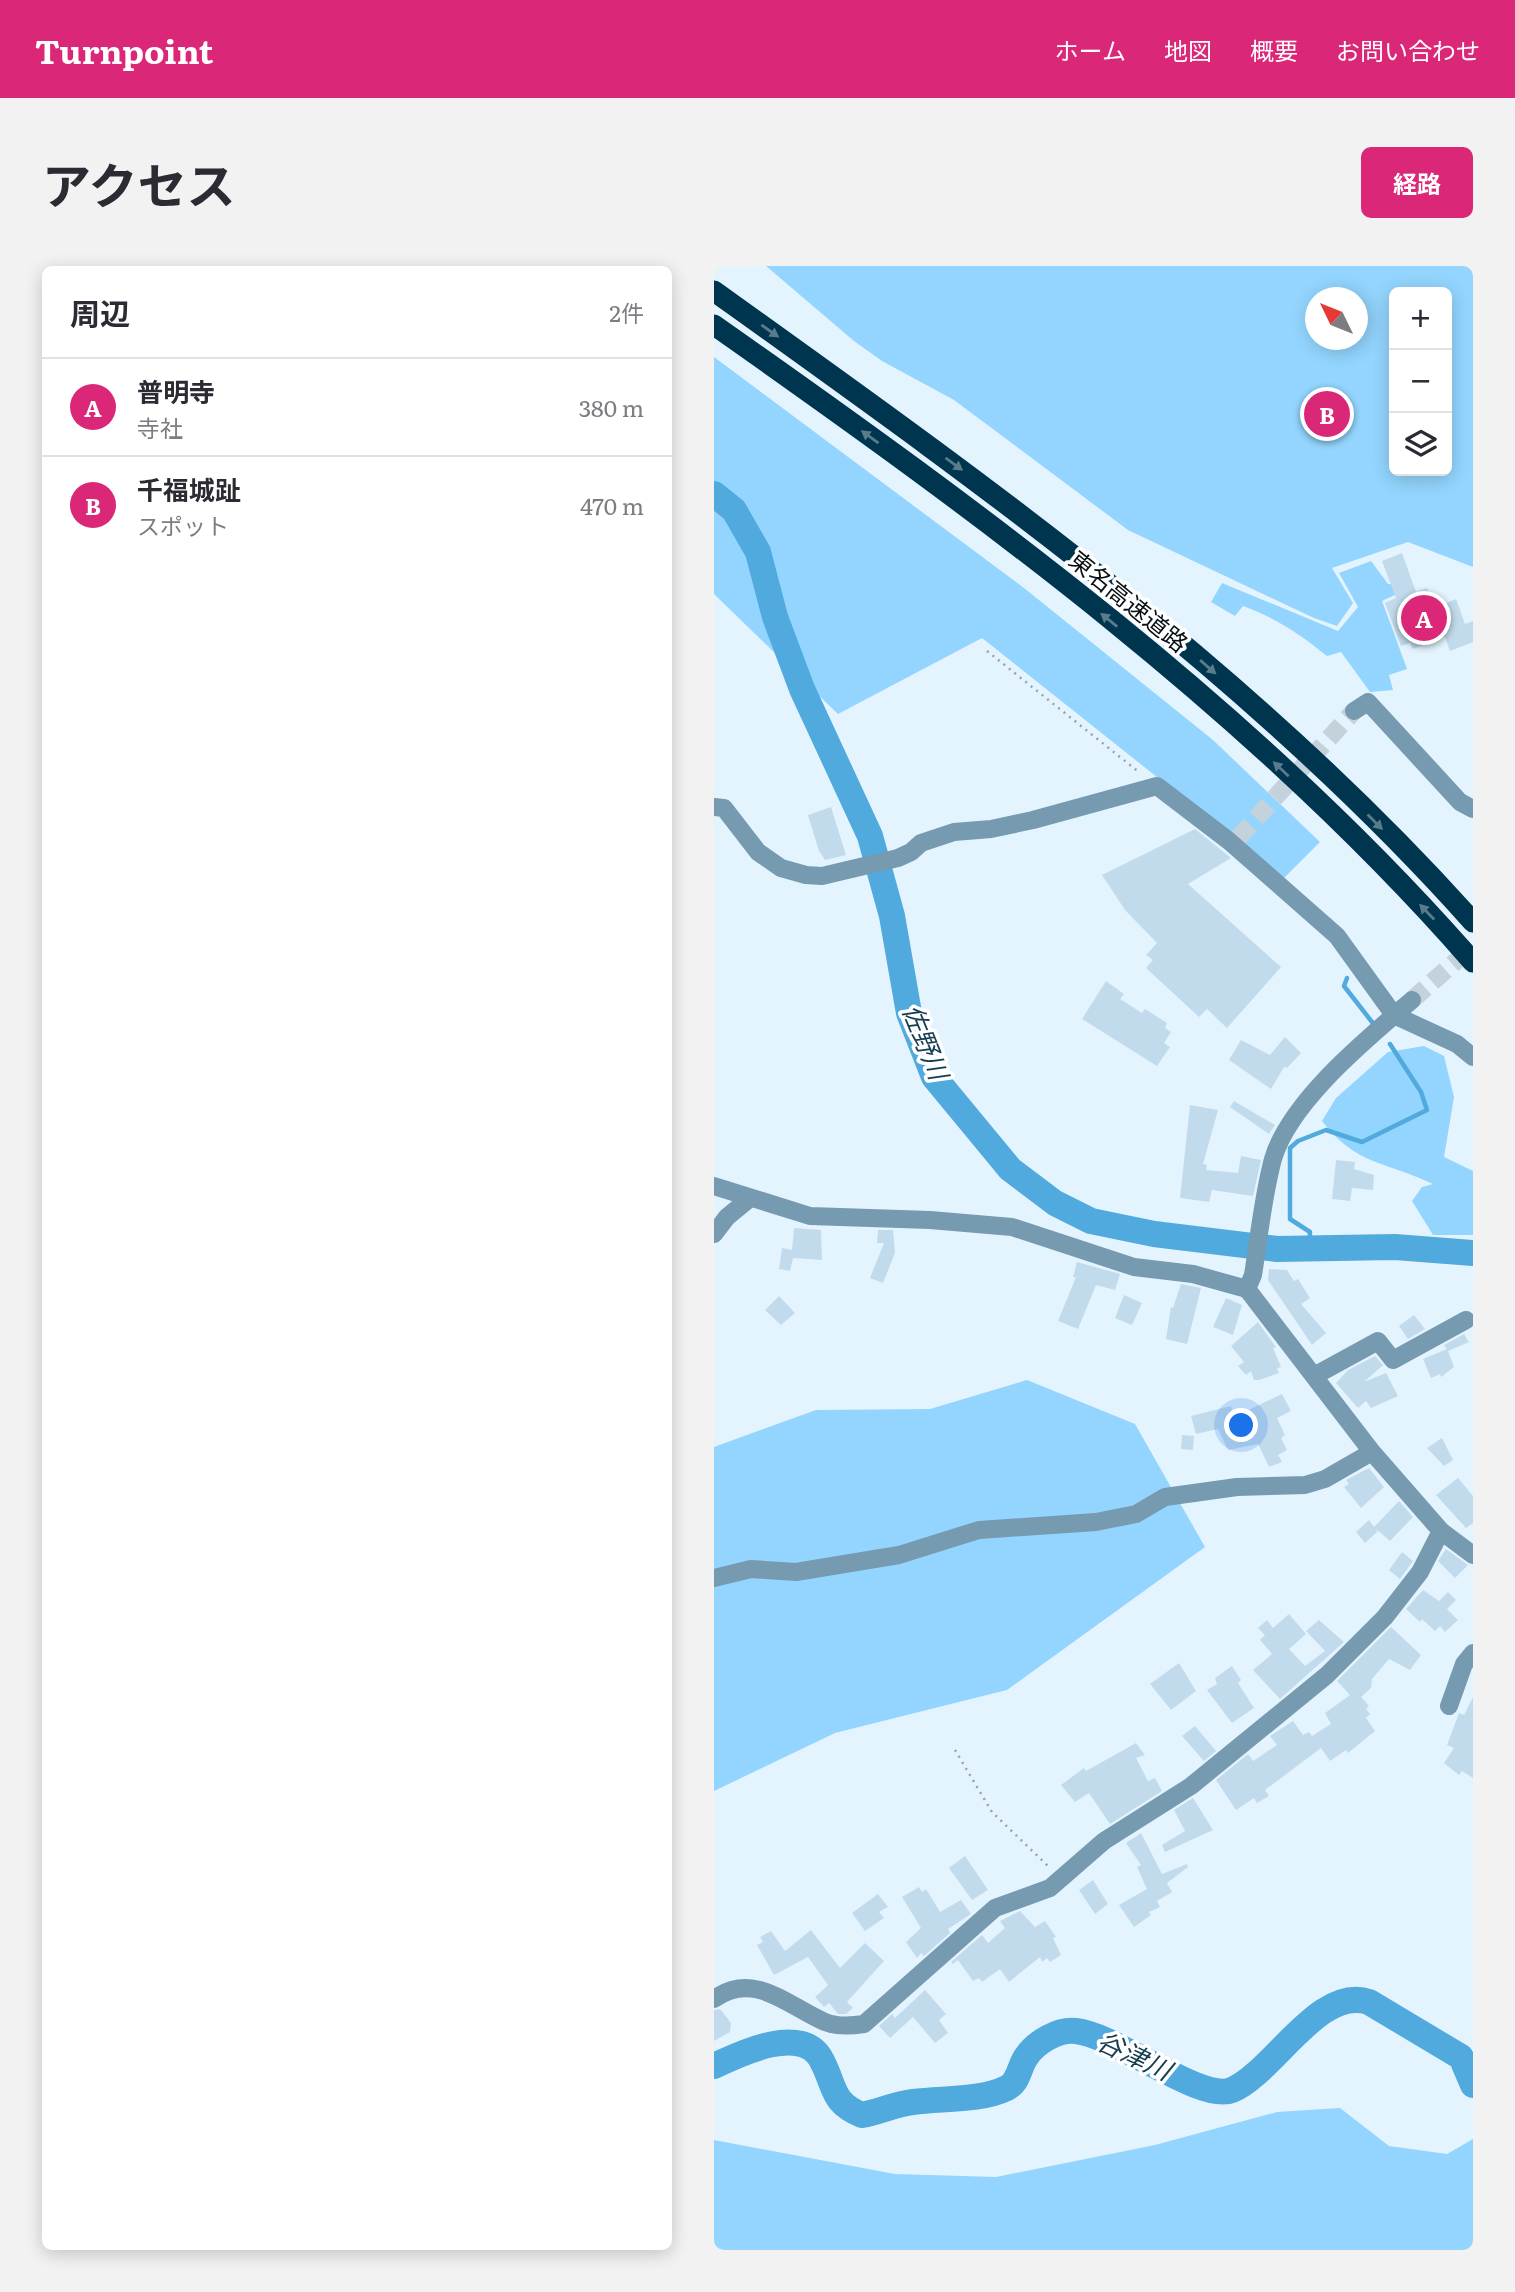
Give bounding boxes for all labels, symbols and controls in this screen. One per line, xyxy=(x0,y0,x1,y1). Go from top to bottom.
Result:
text: Turnpoint xyxy=(35,25,213,74)
text: ホーム xyxy=(1055,32,1126,67)
text: 地図 xyxy=(1164,32,1212,67)
text: 概要 xyxy=(1250,32,1298,67)
text: お問い合わせ xyxy=(1336,32,1480,67)
text: アクセス xyxy=(42,146,236,219)
button: 経路 xyxy=(1361,147,1473,218)
north arrow xyxy=(1305,287,1368,350)
map controls xyxy=(1389,287,1452,476)
button: + xyxy=(1389,287,1452,350)
text: 周辺 xyxy=(70,290,130,334)
text: 2件 xyxy=(609,295,644,329)
one-way arrow xyxy=(761,324,779,338)
button: − xyxy=(1389,350,1452,413)
text: 普明寺 xyxy=(137,371,215,410)
pin: B xyxy=(1304,388,1350,440)
text: A xyxy=(84,390,102,424)
text: 380 m xyxy=(579,390,644,424)
text: 寺社 xyxy=(137,410,183,444)
button: layers xyxy=(1389,413,1452,476)
one-way arrow xyxy=(861,430,880,444)
one-way arrow xyxy=(945,456,963,471)
text: 千福城趾 xyxy=(137,469,241,508)
text: B xyxy=(85,488,101,522)
text: 470 m xyxy=(580,488,644,522)
text: スポット xyxy=(137,508,229,542)
street label: 東名高速道路 xyxy=(1063,541,1197,659)
pin: A xyxy=(1401,592,1447,644)
one-way arrow xyxy=(1101,613,1118,628)
one-way arrow xyxy=(1200,659,1217,674)
one-way arrow xyxy=(1273,760,1290,777)
one-way arrow xyxy=(1366,813,1383,829)
one-way arrow xyxy=(1418,903,1435,920)
water label: 佐野川 xyxy=(895,998,961,1087)
your location xyxy=(1224,1408,1258,1442)
water label: 谷津川 xyxy=(1091,2020,1181,2089)

